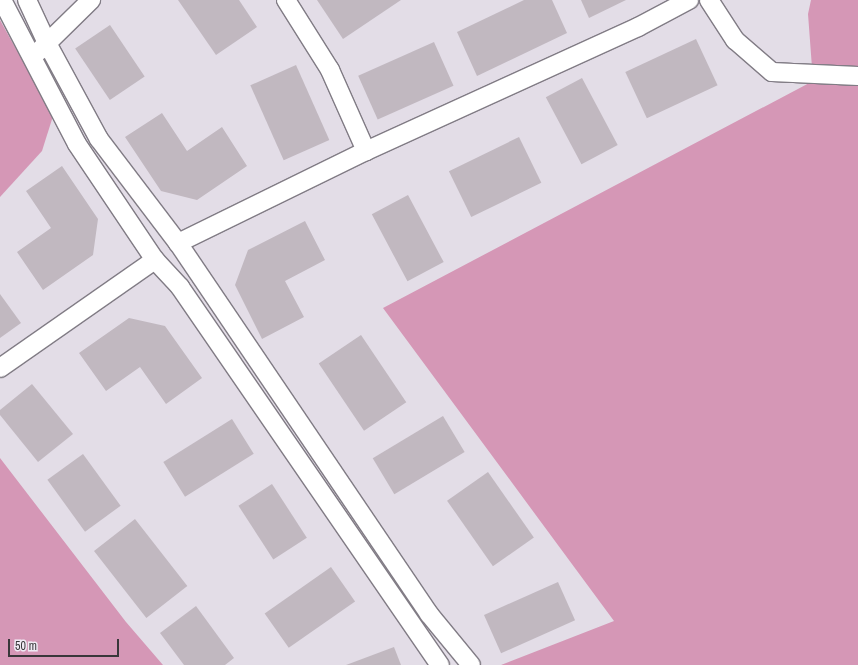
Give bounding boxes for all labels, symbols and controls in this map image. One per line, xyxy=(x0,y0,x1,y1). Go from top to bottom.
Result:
scale bar xyxy=(10,631,121,657)
text: 50 m xyxy=(15,638,37,654)

